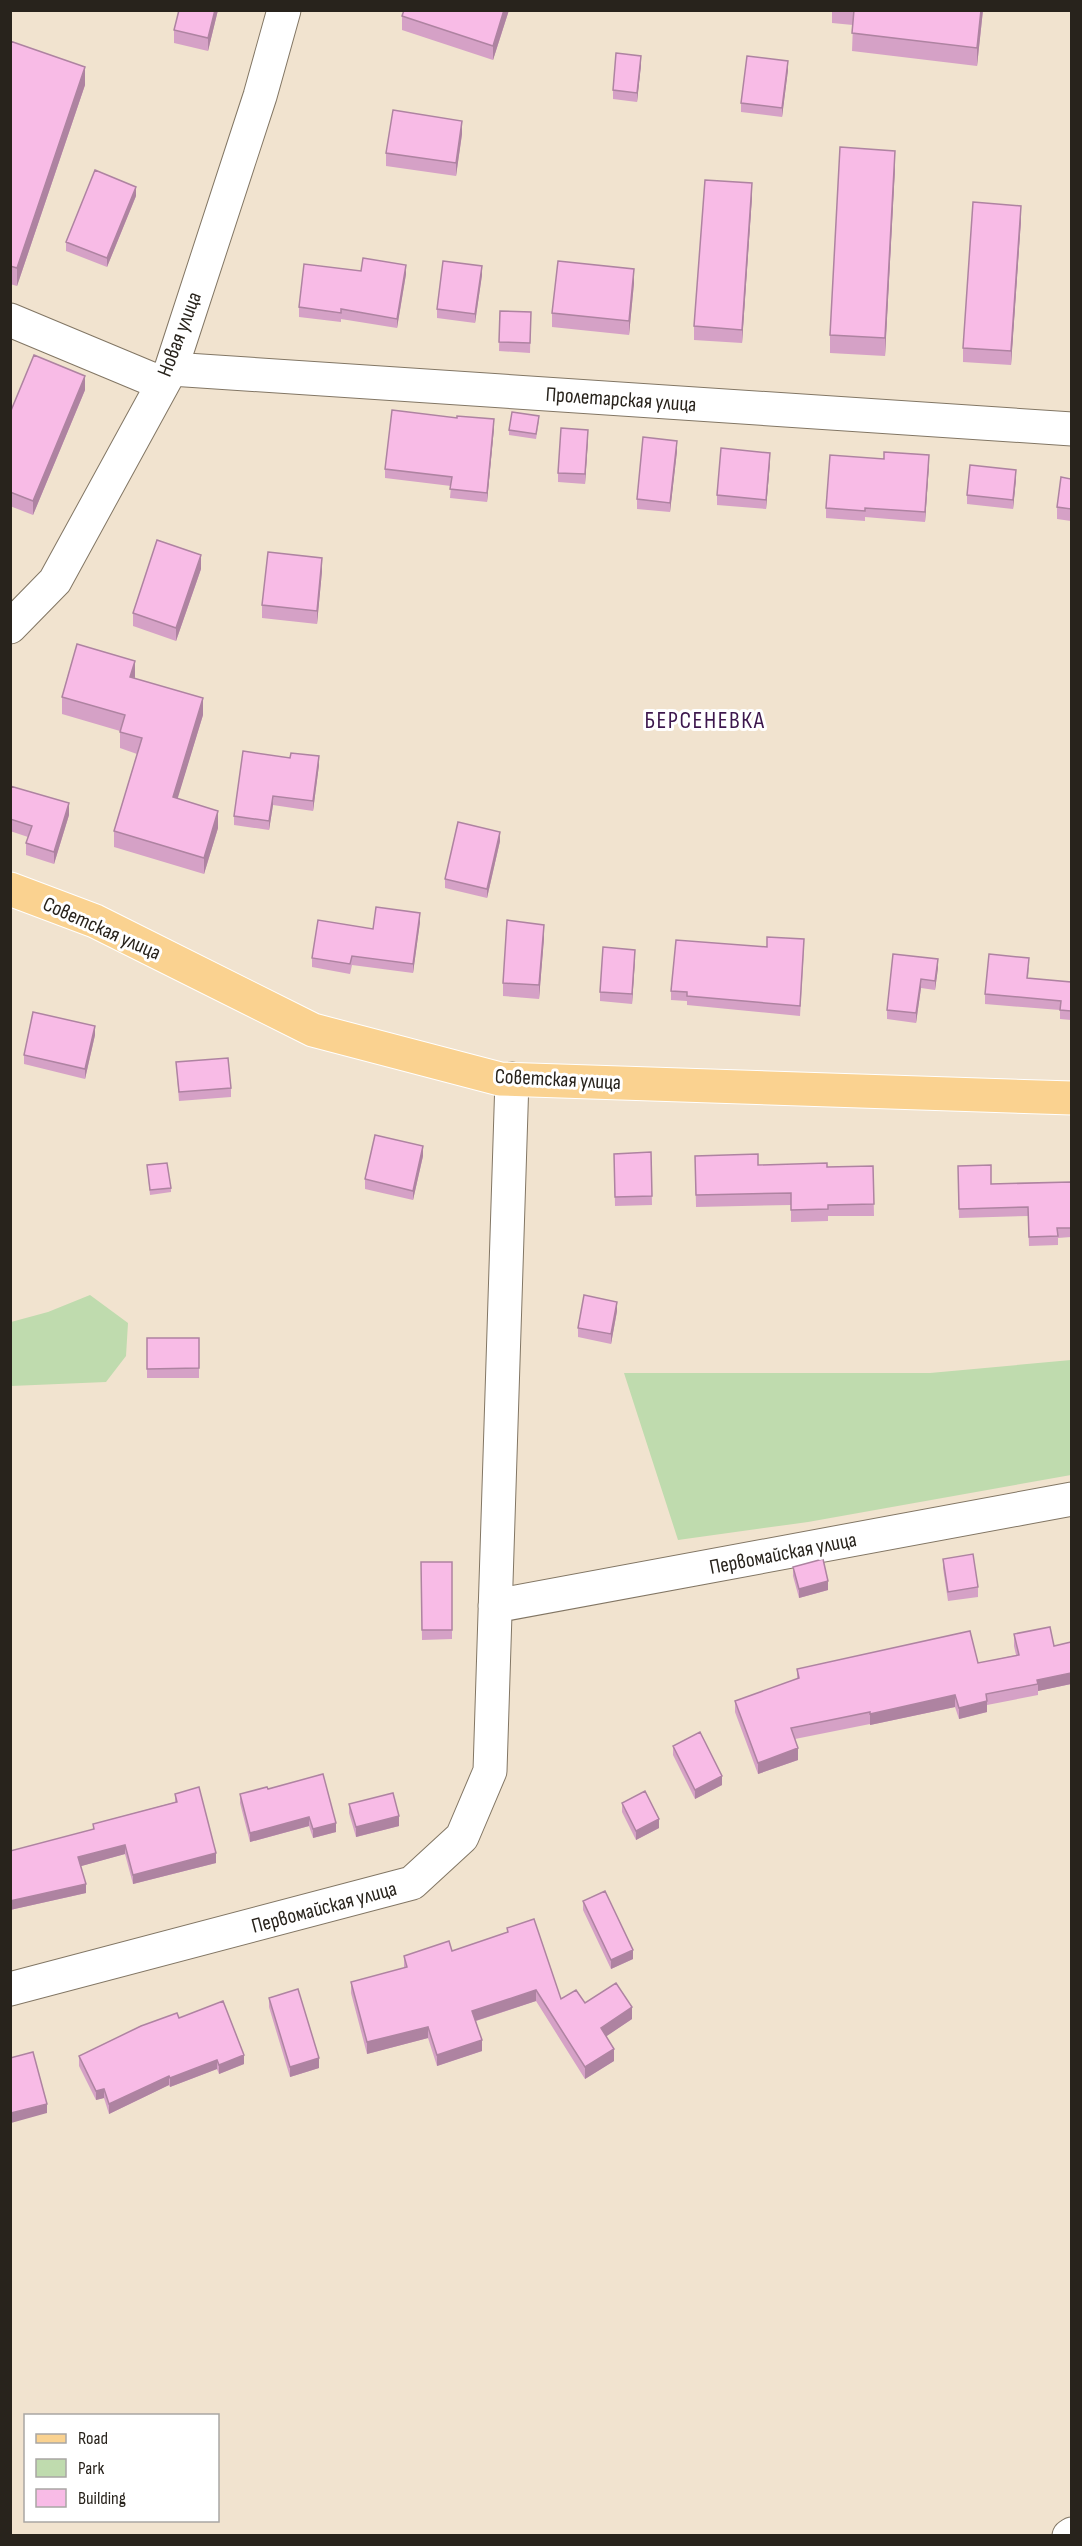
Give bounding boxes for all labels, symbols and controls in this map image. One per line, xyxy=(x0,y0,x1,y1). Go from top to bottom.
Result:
street label: Новая улица xyxy=(152,288,207,380)
street label: Пролетарская улица xyxy=(545,382,697,417)
district label: БЕРСЕНЕВКА xyxy=(644,706,766,735)
street label: Советская улица xyxy=(39,891,165,966)
street label: Советская улица xyxy=(494,1064,622,1095)
street label: Первомайская улица xyxy=(707,1527,859,1580)
street label: Первомайская улица xyxy=(249,1876,399,1939)
legend xyxy=(24,2414,219,2522)
text: Road xyxy=(78,2428,108,2449)
text: Park xyxy=(78,2458,104,2479)
text: Building xyxy=(78,2488,126,2509)

